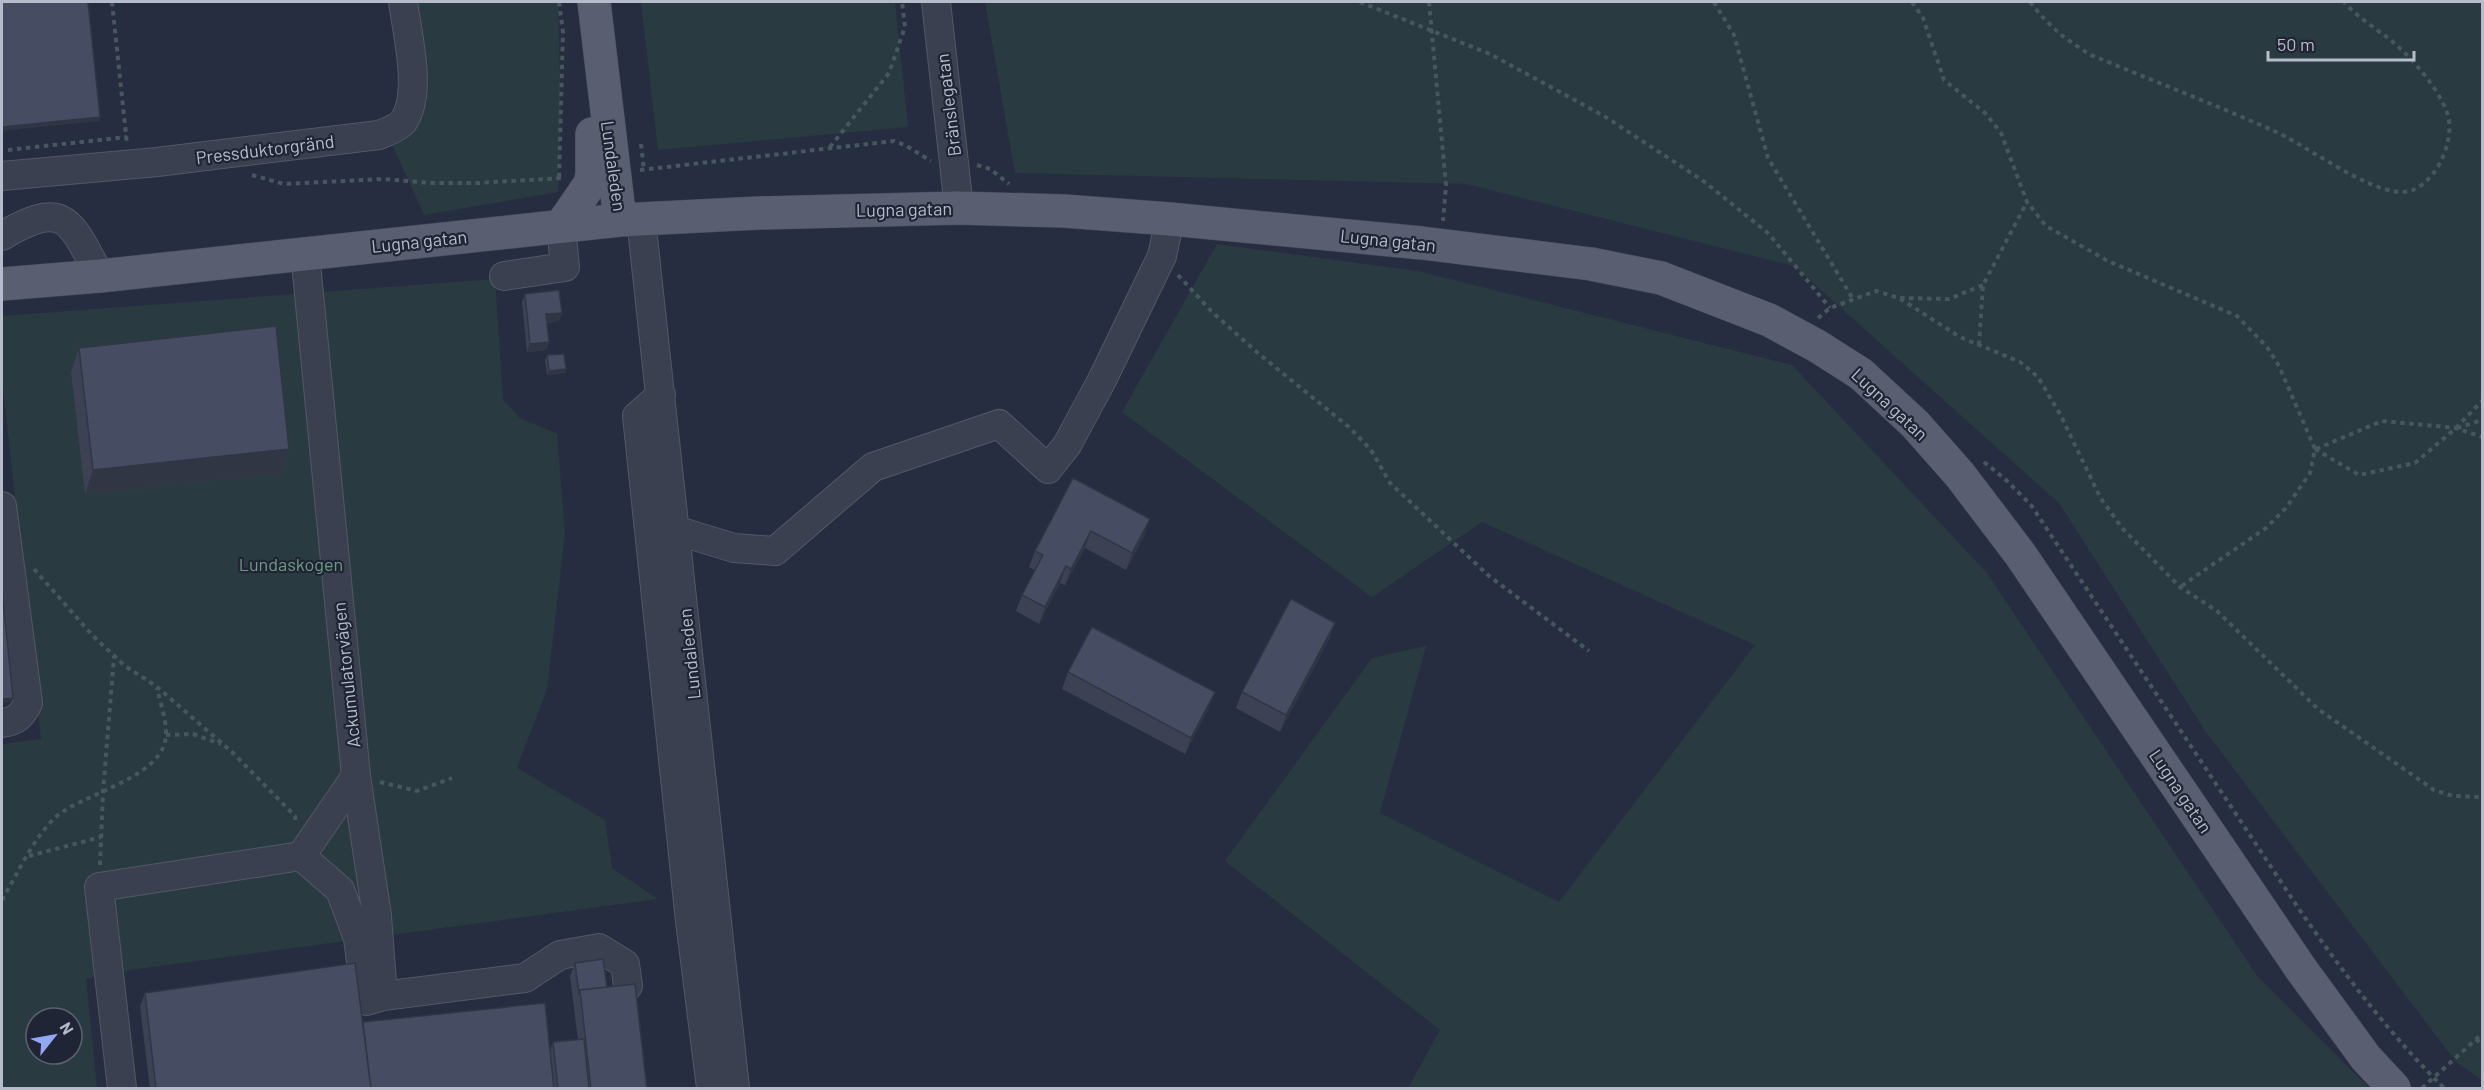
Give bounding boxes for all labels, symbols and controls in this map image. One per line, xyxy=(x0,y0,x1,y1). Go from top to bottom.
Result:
scale bar xyxy=(2268,24,2414,62)
text: 50 m xyxy=(2277,33,2315,55)
street label: Bränslegatan xyxy=(931,52,965,158)
street label: Lundaleden xyxy=(597,119,631,213)
street label: Pressduktorgränd xyxy=(195,130,335,168)
street label: Lugna gatan xyxy=(856,197,952,221)
street label: Lugna gatan xyxy=(1339,224,1437,256)
street label: Lugna gatan xyxy=(370,225,468,257)
street label: Lugna gatan xyxy=(1847,363,1933,445)
park label: Lundaskogen xyxy=(239,553,343,575)
street label: Ackumulatorvägen xyxy=(327,601,365,749)
street label: Lundaleden xyxy=(673,607,705,701)
street label: Lugna gatan xyxy=(2145,745,2217,837)
north arrow xyxy=(24,1006,84,1066)
text: N xyxy=(56,1019,78,1037)

